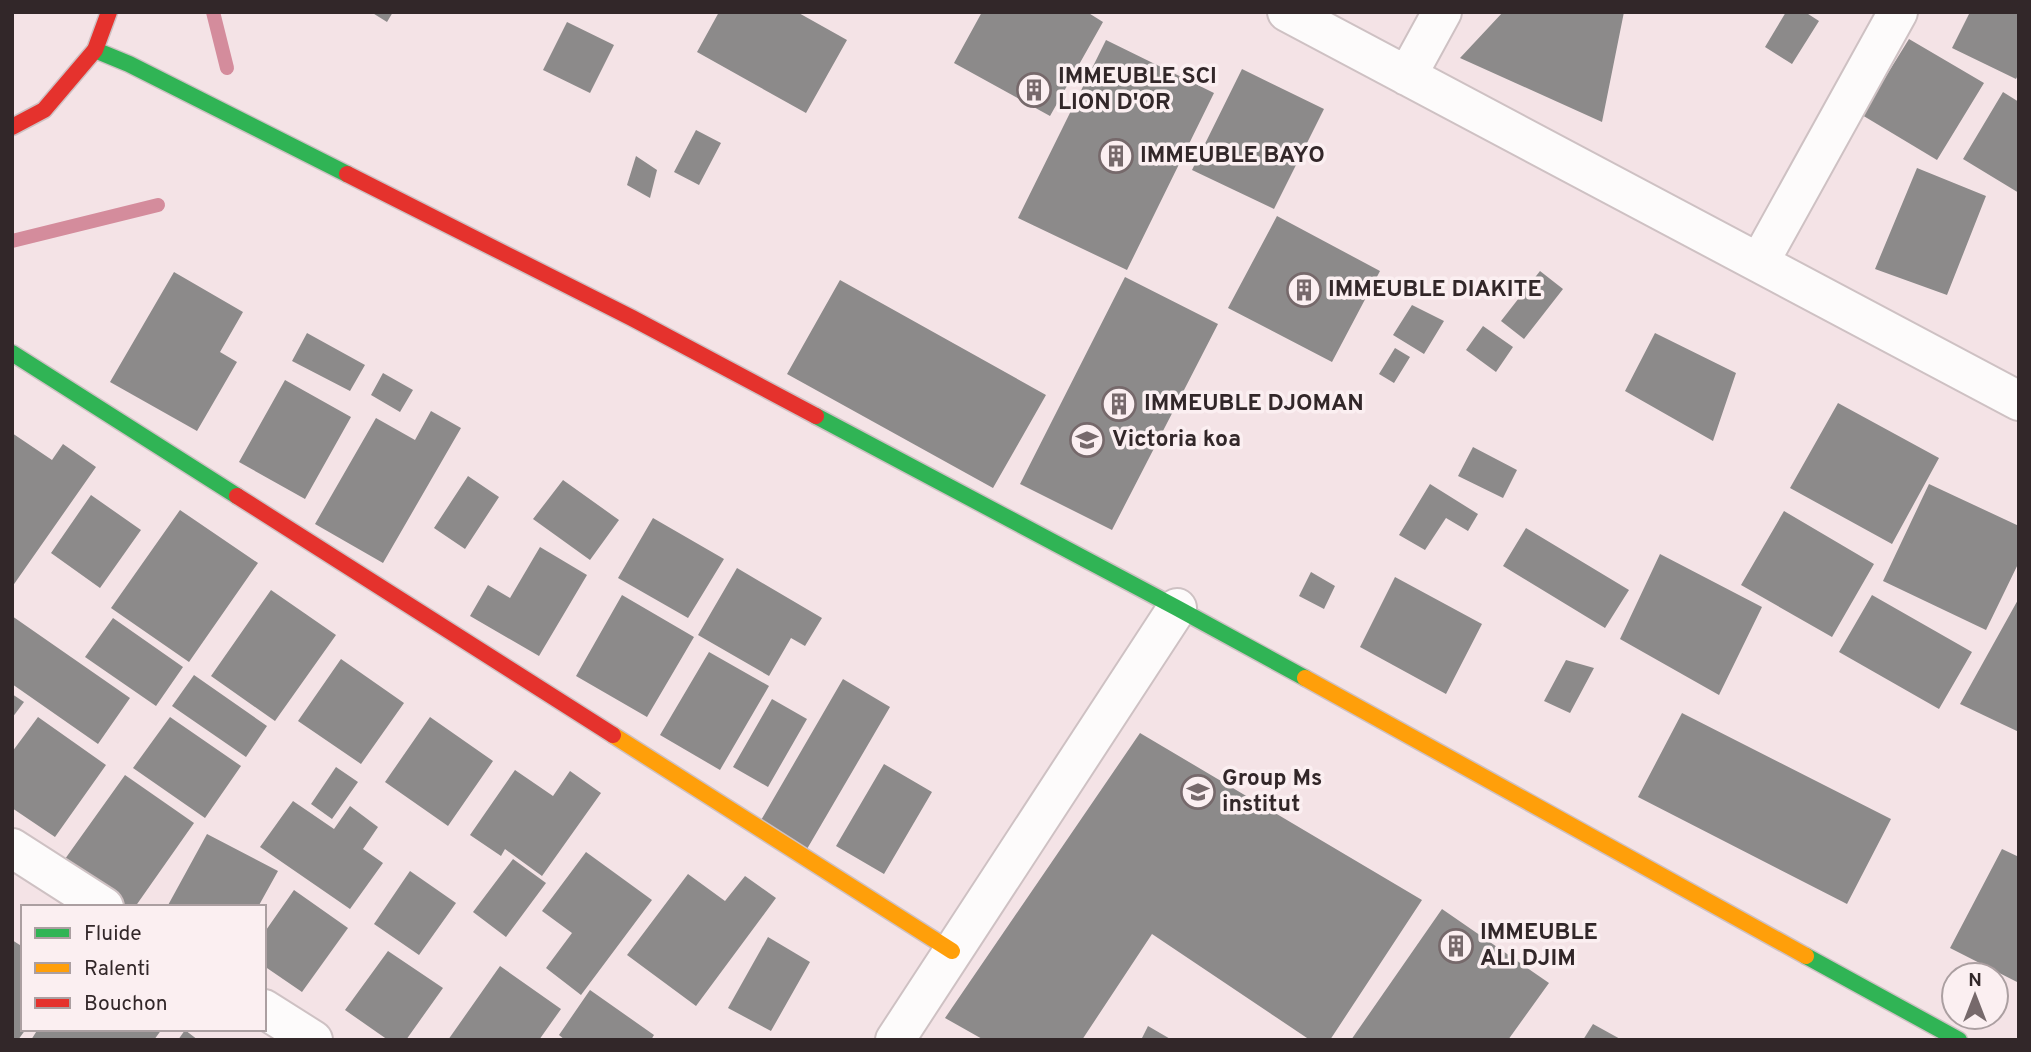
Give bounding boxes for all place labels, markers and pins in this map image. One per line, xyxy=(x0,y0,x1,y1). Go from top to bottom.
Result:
place label: IMMEUBLE SCI LION D'OR xyxy=(1058,63,1217,118)
building icon: IMMEUBLE SCI LION D'OR xyxy=(1015,71,1053,109)
building icon: IMMEUBLE BAYO xyxy=(1097,137,1135,175)
place label: IMMEUBLE BAYO xyxy=(1140,142,1325,171)
building icon: IMMEUBLE DIAKITE xyxy=(1285,271,1323,309)
place label: IMMEUBLE DIAKITE xyxy=(1328,276,1542,305)
building icon: IMMEUBLE DJOMAN xyxy=(1100,385,1138,423)
place label: IMMEUBLE DJOMAN xyxy=(1144,390,1364,419)
school or university icon: Victoria koa xyxy=(1068,421,1106,459)
place label: Victoria koa xyxy=(1112,426,1241,455)
place label: Group Ms institut xyxy=(1222,765,1322,820)
school or university icon: Group Ms institut xyxy=(1179,773,1217,811)
place label: IMMEUBLE ALI DJIM xyxy=(1480,919,1598,974)
building icon: IMMEUBLE ALI DJIM xyxy=(1437,927,1475,965)

